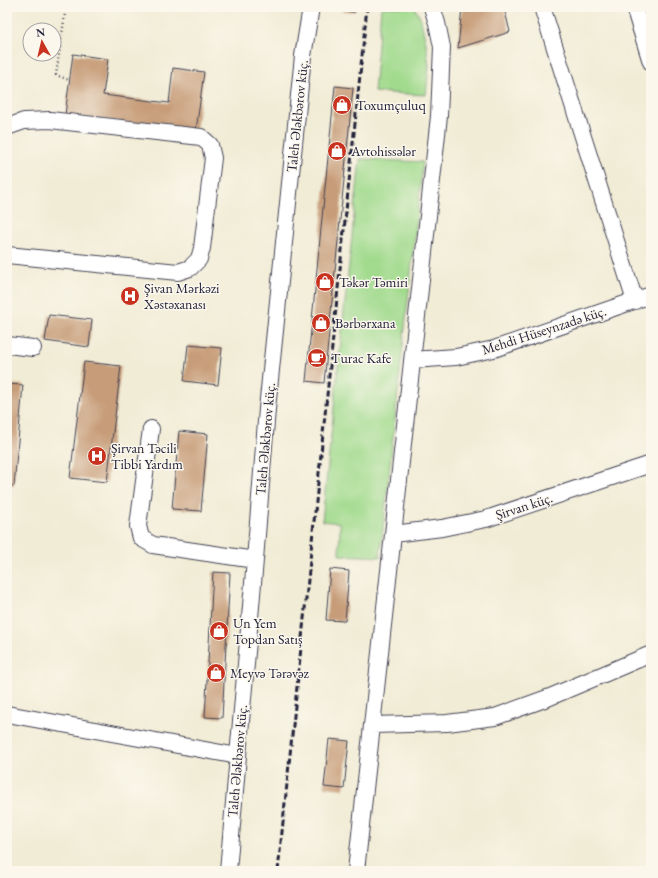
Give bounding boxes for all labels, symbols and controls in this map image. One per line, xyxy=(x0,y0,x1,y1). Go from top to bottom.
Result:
north arrow xyxy=(22,22,62,62)
text: N xyxy=(35,25,46,40)
street label: Taleh Ələkbərov küç. xyxy=(282,59,312,173)
shop icon: Toxumçuluq xyxy=(331,94,353,116)
place label: Toxumçuluq xyxy=(356,96,426,114)
shop icon: Avtohissələr xyxy=(326,140,348,162)
place label: Avtohissələr xyxy=(350,142,416,160)
shop icon: Təkər Təmiri xyxy=(314,271,336,293)
place label: Təkər Təmiri xyxy=(339,273,409,291)
place label: Şivan Mərkəzi Xəstəxanası xyxy=(143,279,220,313)
hospital icon: Şivan Mərkəzi Xəstəxanası xyxy=(119,285,141,307)
street label: Mehdi Hüseynzadə küç. xyxy=(479,301,609,359)
shop icon: Bərbərxana xyxy=(310,312,332,334)
place label: Bərbərxana xyxy=(335,314,396,332)
cafe icon: Turac Kafe xyxy=(306,347,328,369)
place label: Turac Kafe xyxy=(331,349,392,367)
street label: Taleh Ələkbərov küç. xyxy=(251,382,279,496)
place label: Şirvan Təcili Tibbi Yardım xyxy=(111,439,183,473)
hospital icon: Şirvan Təcili Tibbi Yardım xyxy=(86,445,108,467)
street label: Şirvan küç. xyxy=(493,488,555,524)
place label: Un Yem Topdan Satış xyxy=(233,614,303,648)
shop icon: Un Yem Topdan Satış xyxy=(208,620,230,642)
shop icon: Meyvə Tərəvəz xyxy=(205,662,227,684)
place label: Meyvə Tərəvəz xyxy=(230,664,309,682)
street label: Taleh Ələkbərov küç. xyxy=(223,704,251,818)

